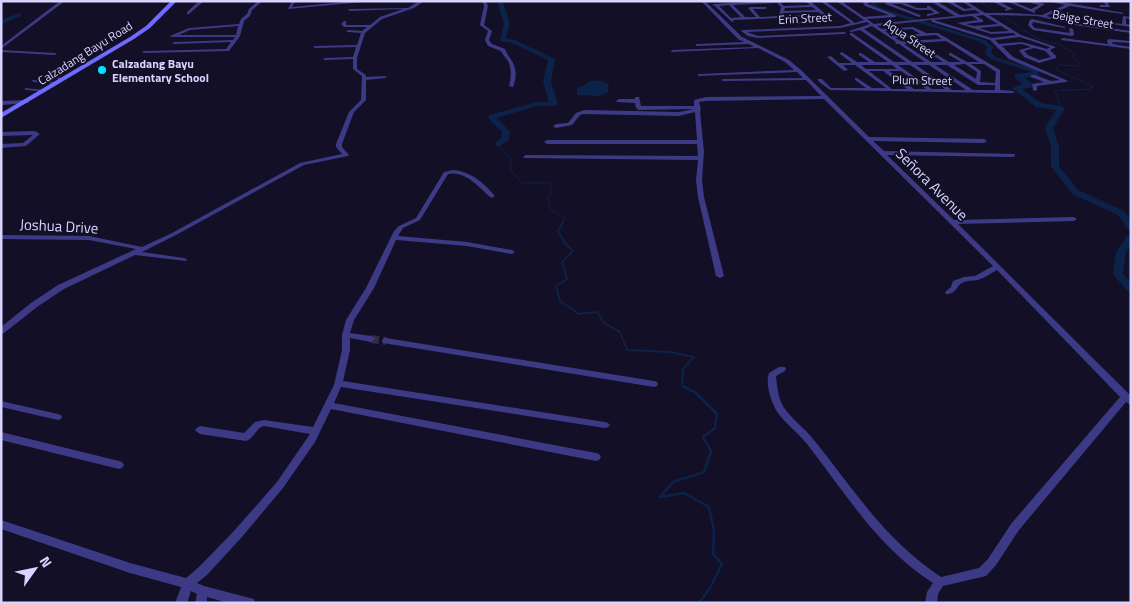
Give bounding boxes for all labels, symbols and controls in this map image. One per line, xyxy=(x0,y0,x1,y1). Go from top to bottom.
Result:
street label: Beige Street xyxy=(1051,4,1116,34)
street label: Erin Street xyxy=(778,7,833,29)
street label: Aqua Street xyxy=(880,14,941,63)
street label: Calzadang Bayu Road xyxy=(34,16,136,90)
place label: Calzadang Bayu Elementary School xyxy=(112,54,209,87)
marker: Calzadang Bayu Elementary School xyxy=(96,64,108,76)
street label: Plum Street xyxy=(892,70,953,90)
street label: Señora Avenue xyxy=(890,142,974,226)
street label: Joshua Drive xyxy=(19,212,99,240)
north arrow xyxy=(10,544,60,594)
text: N xyxy=(35,552,58,571)

